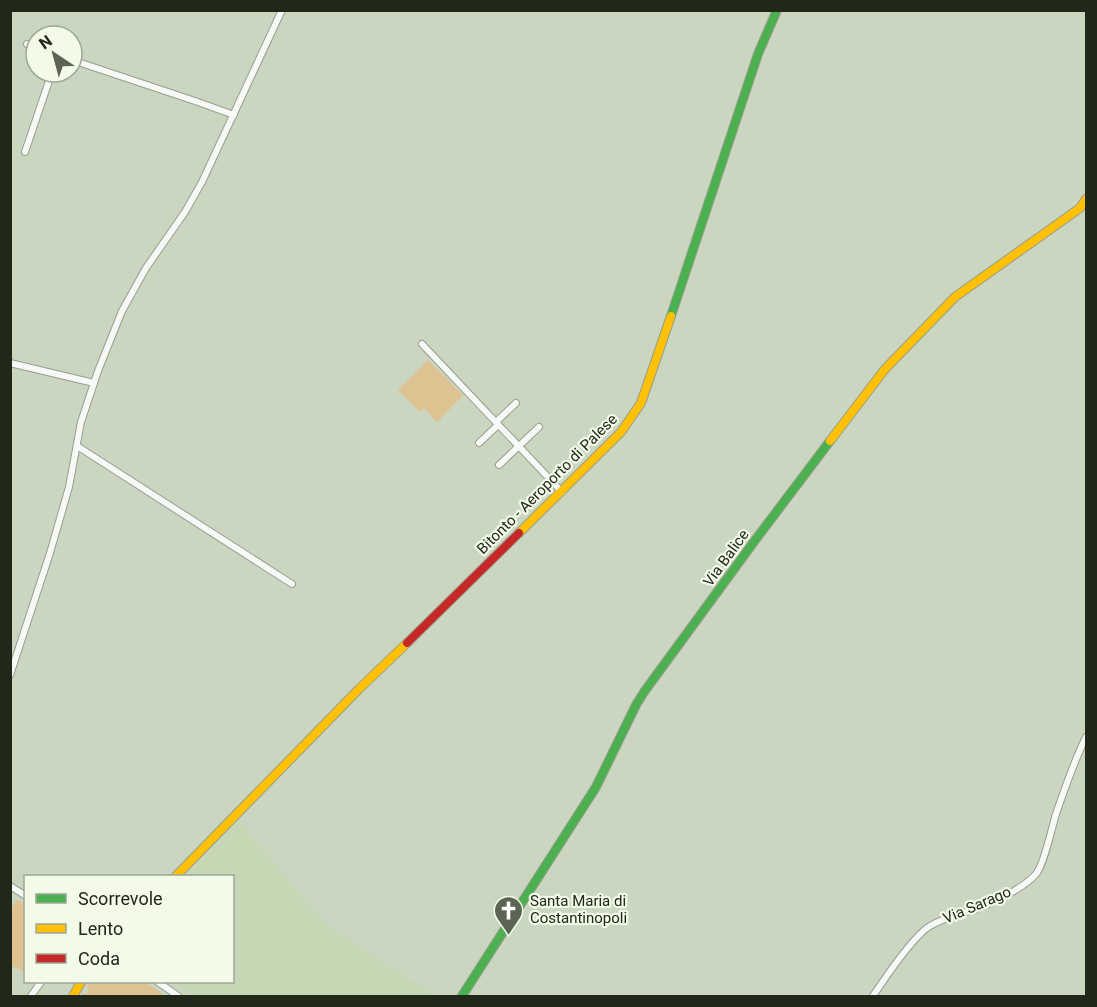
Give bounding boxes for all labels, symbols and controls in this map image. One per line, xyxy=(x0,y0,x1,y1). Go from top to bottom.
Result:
north arrow xyxy=(24,24,84,84)
text: N xyxy=(35,31,56,53)
street label: Bitonto - Aeroporto di Palese xyxy=(473,410,621,558)
street label: Via Balice xyxy=(699,526,753,590)
legend xyxy=(24,875,234,983)
street label: Via Sarago xyxy=(940,883,1014,927)
text: Scorrevole xyxy=(78,888,163,909)
place label: Santa Maria di Costantinopoli xyxy=(530,892,627,927)
church icon: Santa Maria di Costantinopoli xyxy=(493,894,525,936)
text: Lento xyxy=(78,918,123,939)
text: Coda xyxy=(78,948,120,969)

